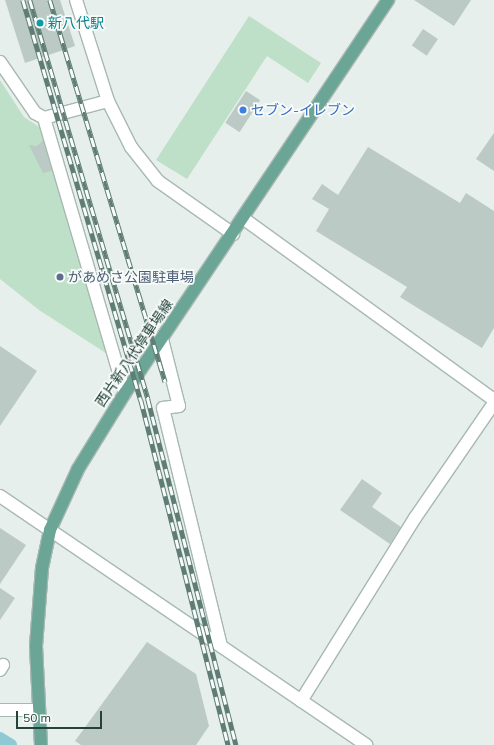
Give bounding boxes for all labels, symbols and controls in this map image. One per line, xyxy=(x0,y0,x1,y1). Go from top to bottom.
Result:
place label: 新八代駅 xyxy=(48,15,104,31)
marker: 新八代駅 xyxy=(35,18,45,28)
place label: セブン-イレブン xyxy=(251,102,355,118)
marker: セブン-イレブン xyxy=(238,105,248,115)
place label: があめさ公園駐車場 xyxy=(68,269,194,285)
marker: があめさ公園駐車場 xyxy=(55,272,65,282)
street label: 西片新八代停車場線 xyxy=(92,296,176,410)
scale bar xyxy=(18,703,104,729)
text: 50 m xyxy=(23,710,51,725)

